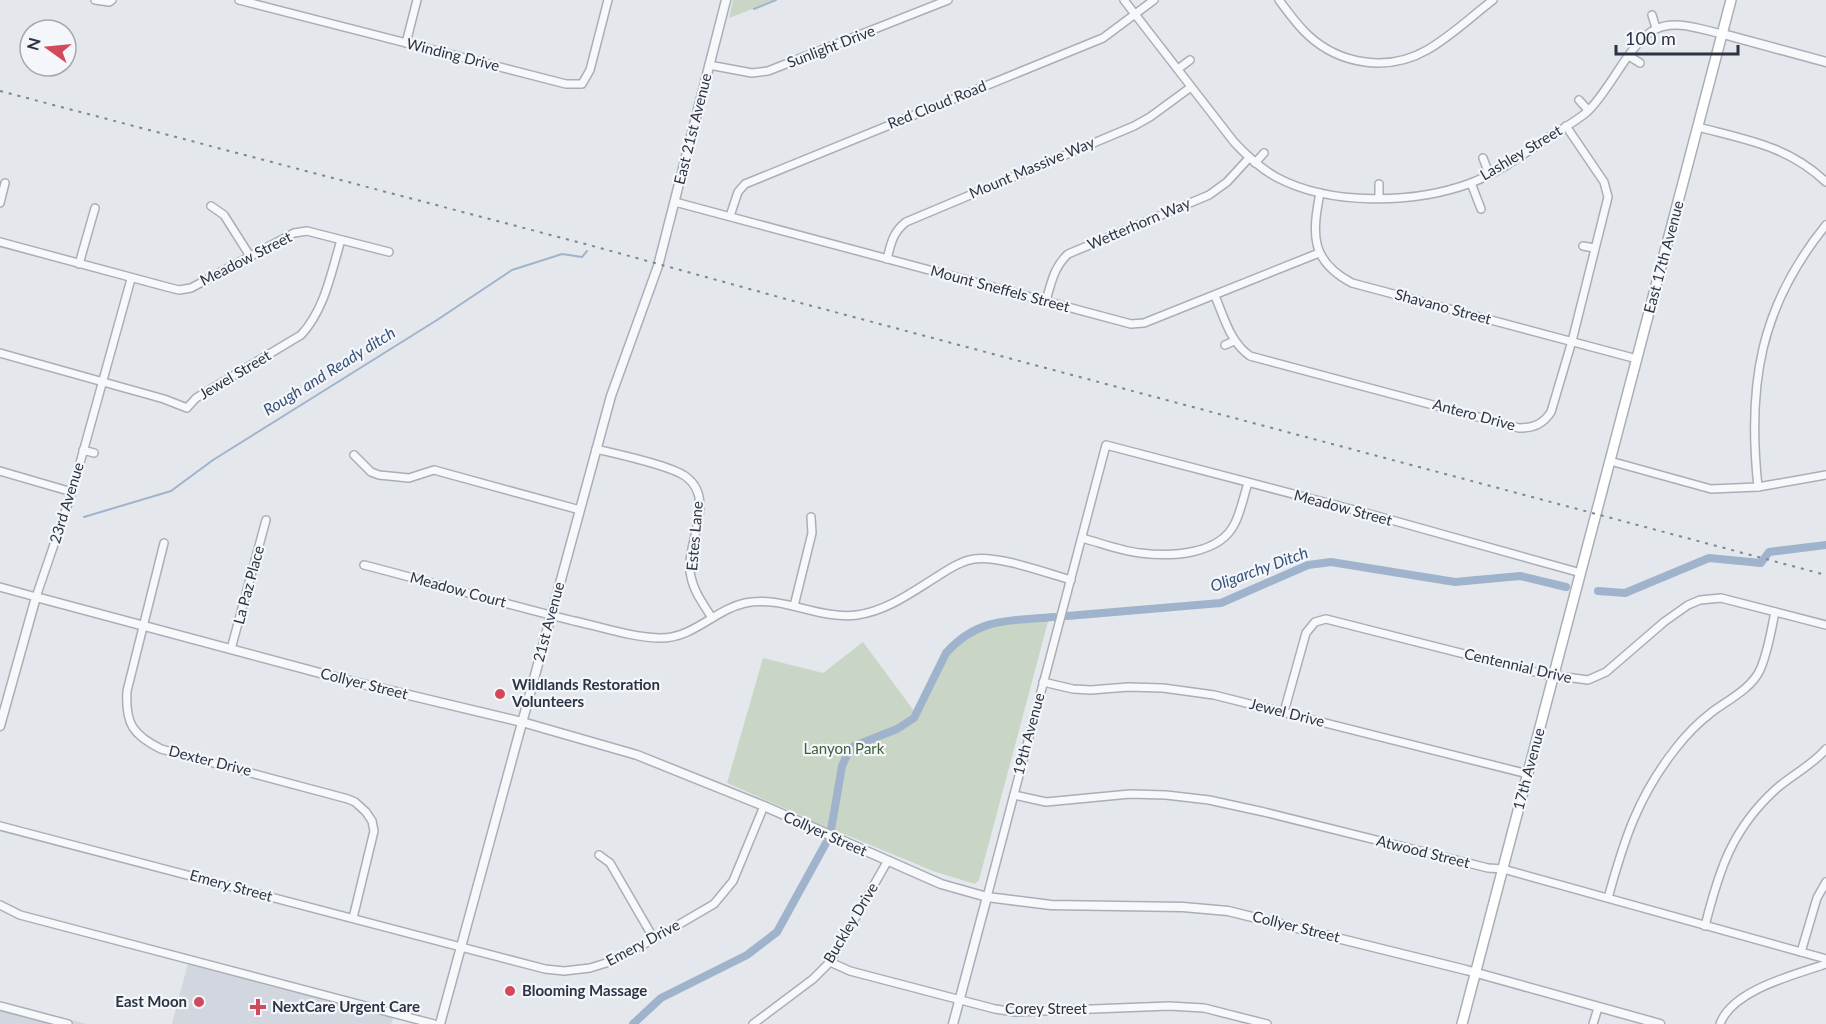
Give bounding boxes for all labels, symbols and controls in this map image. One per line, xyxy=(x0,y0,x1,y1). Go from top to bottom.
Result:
north arrow xyxy=(18,18,78,78)
scale bar xyxy=(1616,18,1738,56)
street label: Sunlight Drive xyxy=(784,21,877,71)
text: 100 m xyxy=(1625,27,1676,49)
street label: Winding Drive xyxy=(405,34,502,74)
text: N xyxy=(22,36,44,52)
street label: East 21st Avenue xyxy=(670,71,715,186)
street label: Red Cloud Road xyxy=(885,76,989,132)
street label: Lashley Street xyxy=(1476,120,1565,184)
street label: Mount Massive Way xyxy=(966,132,1097,202)
street label: Wetterhorn Way xyxy=(1084,193,1193,253)
street label: East 17th Avenue xyxy=(1639,198,1687,315)
street label: Meadow Street xyxy=(197,227,295,289)
street label: Mount Sneffels Street xyxy=(929,261,1072,315)
street label: Shavano Street xyxy=(1393,285,1494,328)
water label: Rough and Ready ditch xyxy=(259,322,398,419)
street label: Jewel Street xyxy=(195,345,274,403)
street label: Antero Drive xyxy=(1431,394,1518,434)
street label: 23rd Avenue xyxy=(45,460,87,545)
street label: Meadow Street xyxy=(1292,485,1395,529)
street label: Estes Lane xyxy=(682,500,706,572)
water label: Oligarchy Ditch xyxy=(1207,542,1310,595)
street label: La Paz Place xyxy=(229,543,267,626)
street label: Meadow Court xyxy=(408,568,509,611)
street label: 21st Avenue xyxy=(529,580,567,664)
street label: Centennial Drive xyxy=(1462,644,1574,686)
street label: Collyer Street xyxy=(319,663,410,703)
place label: Wildlands Restoration Volunteers xyxy=(511,675,660,710)
marker: Wildlands Restoration Volunteers xyxy=(493,687,507,701)
street label: 19th Avenue xyxy=(1008,691,1048,777)
street label: Jewel Drive xyxy=(1248,694,1327,730)
street label: 17th Avenue xyxy=(1508,726,1548,812)
park label: Lanyon Park xyxy=(804,739,885,757)
street label: Dexter Drive xyxy=(167,741,254,779)
street label: Collyer Street xyxy=(781,807,870,860)
street label: Atwood Street xyxy=(1375,831,1472,871)
street label: Emery Street xyxy=(188,865,275,905)
street label: Buckley Drive xyxy=(819,879,881,966)
street label: Collyer Street xyxy=(1251,906,1342,946)
street label: Emery Drive xyxy=(602,915,683,969)
place label: Blooming Massage xyxy=(522,981,647,999)
marker: Blooming Massage xyxy=(503,984,517,998)
place label: East Moon xyxy=(115,992,187,1010)
marker: East Moon xyxy=(192,995,206,1009)
place label: NextCare Urgent Care xyxy=(272,997,420,1015)
marker: NextCare Urgent Care xyxy=(249,998,267,1016)
street label: Corey Street xyxy=(1005,999,1088,1017)

